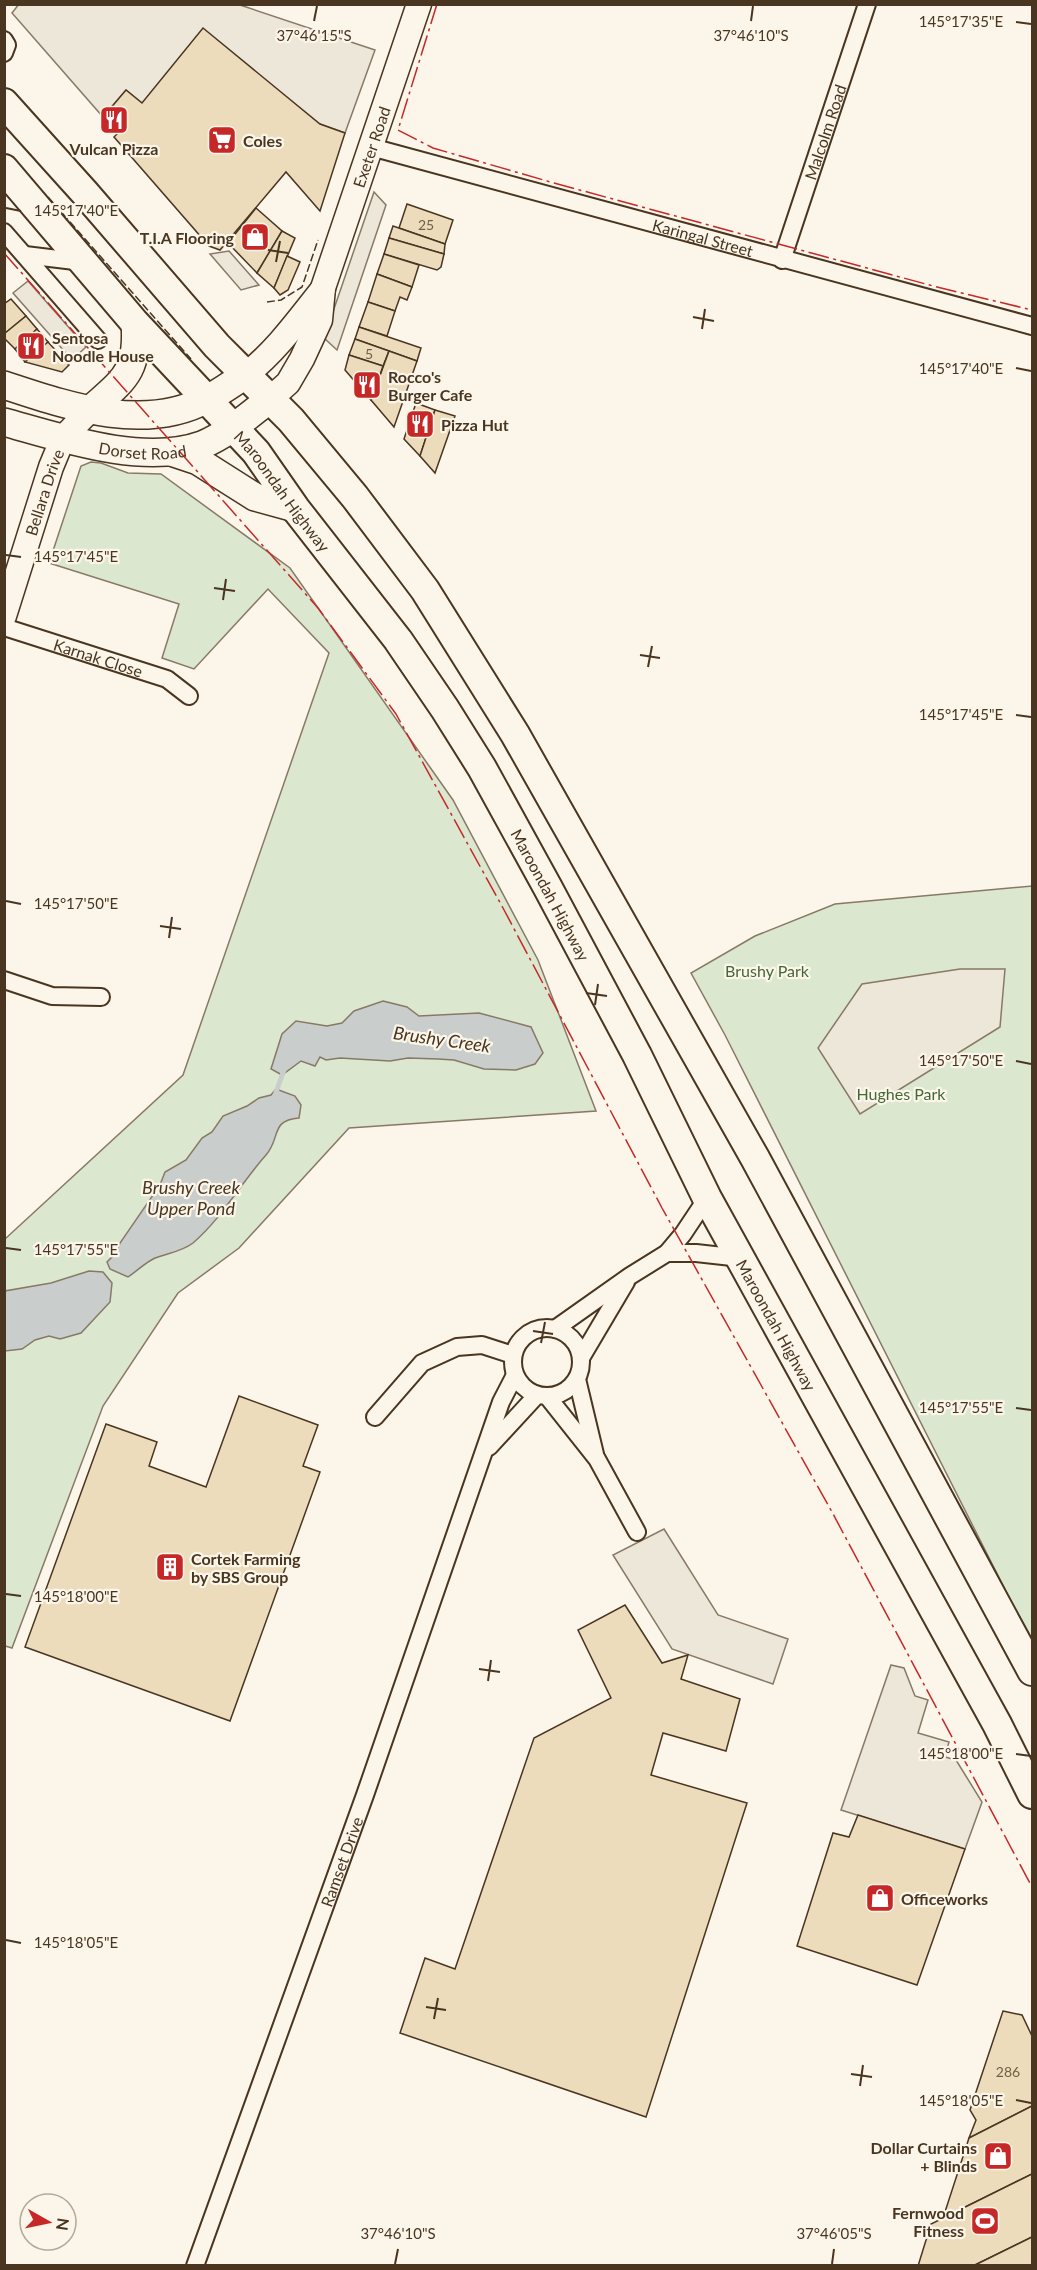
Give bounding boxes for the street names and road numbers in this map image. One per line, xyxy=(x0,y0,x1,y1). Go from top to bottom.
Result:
street label: Malcolm Road xyxy=(800,82,849,182)
street label: Exeter Road xyxy=(348,104,393,190)
street label: Karingal Street xyxy=(651,214,756,260)
street label: Maroondah Highway xyxy=(231,426,335,556)
street label: Dorset Road xyxy=(97,437,188,462)
street label: Bellara Drive xyxy=(20,446,67,538)
street label: Karnak Close xyxy=(51,634,145,680)
street label: Maroondah Highway xyxy=(508,825,595,964)
street label: Maroondah Highway xyxy=(733,1256,821,1394)
street label: Ramset Drive xyxy=(316,1814,366,1909)

